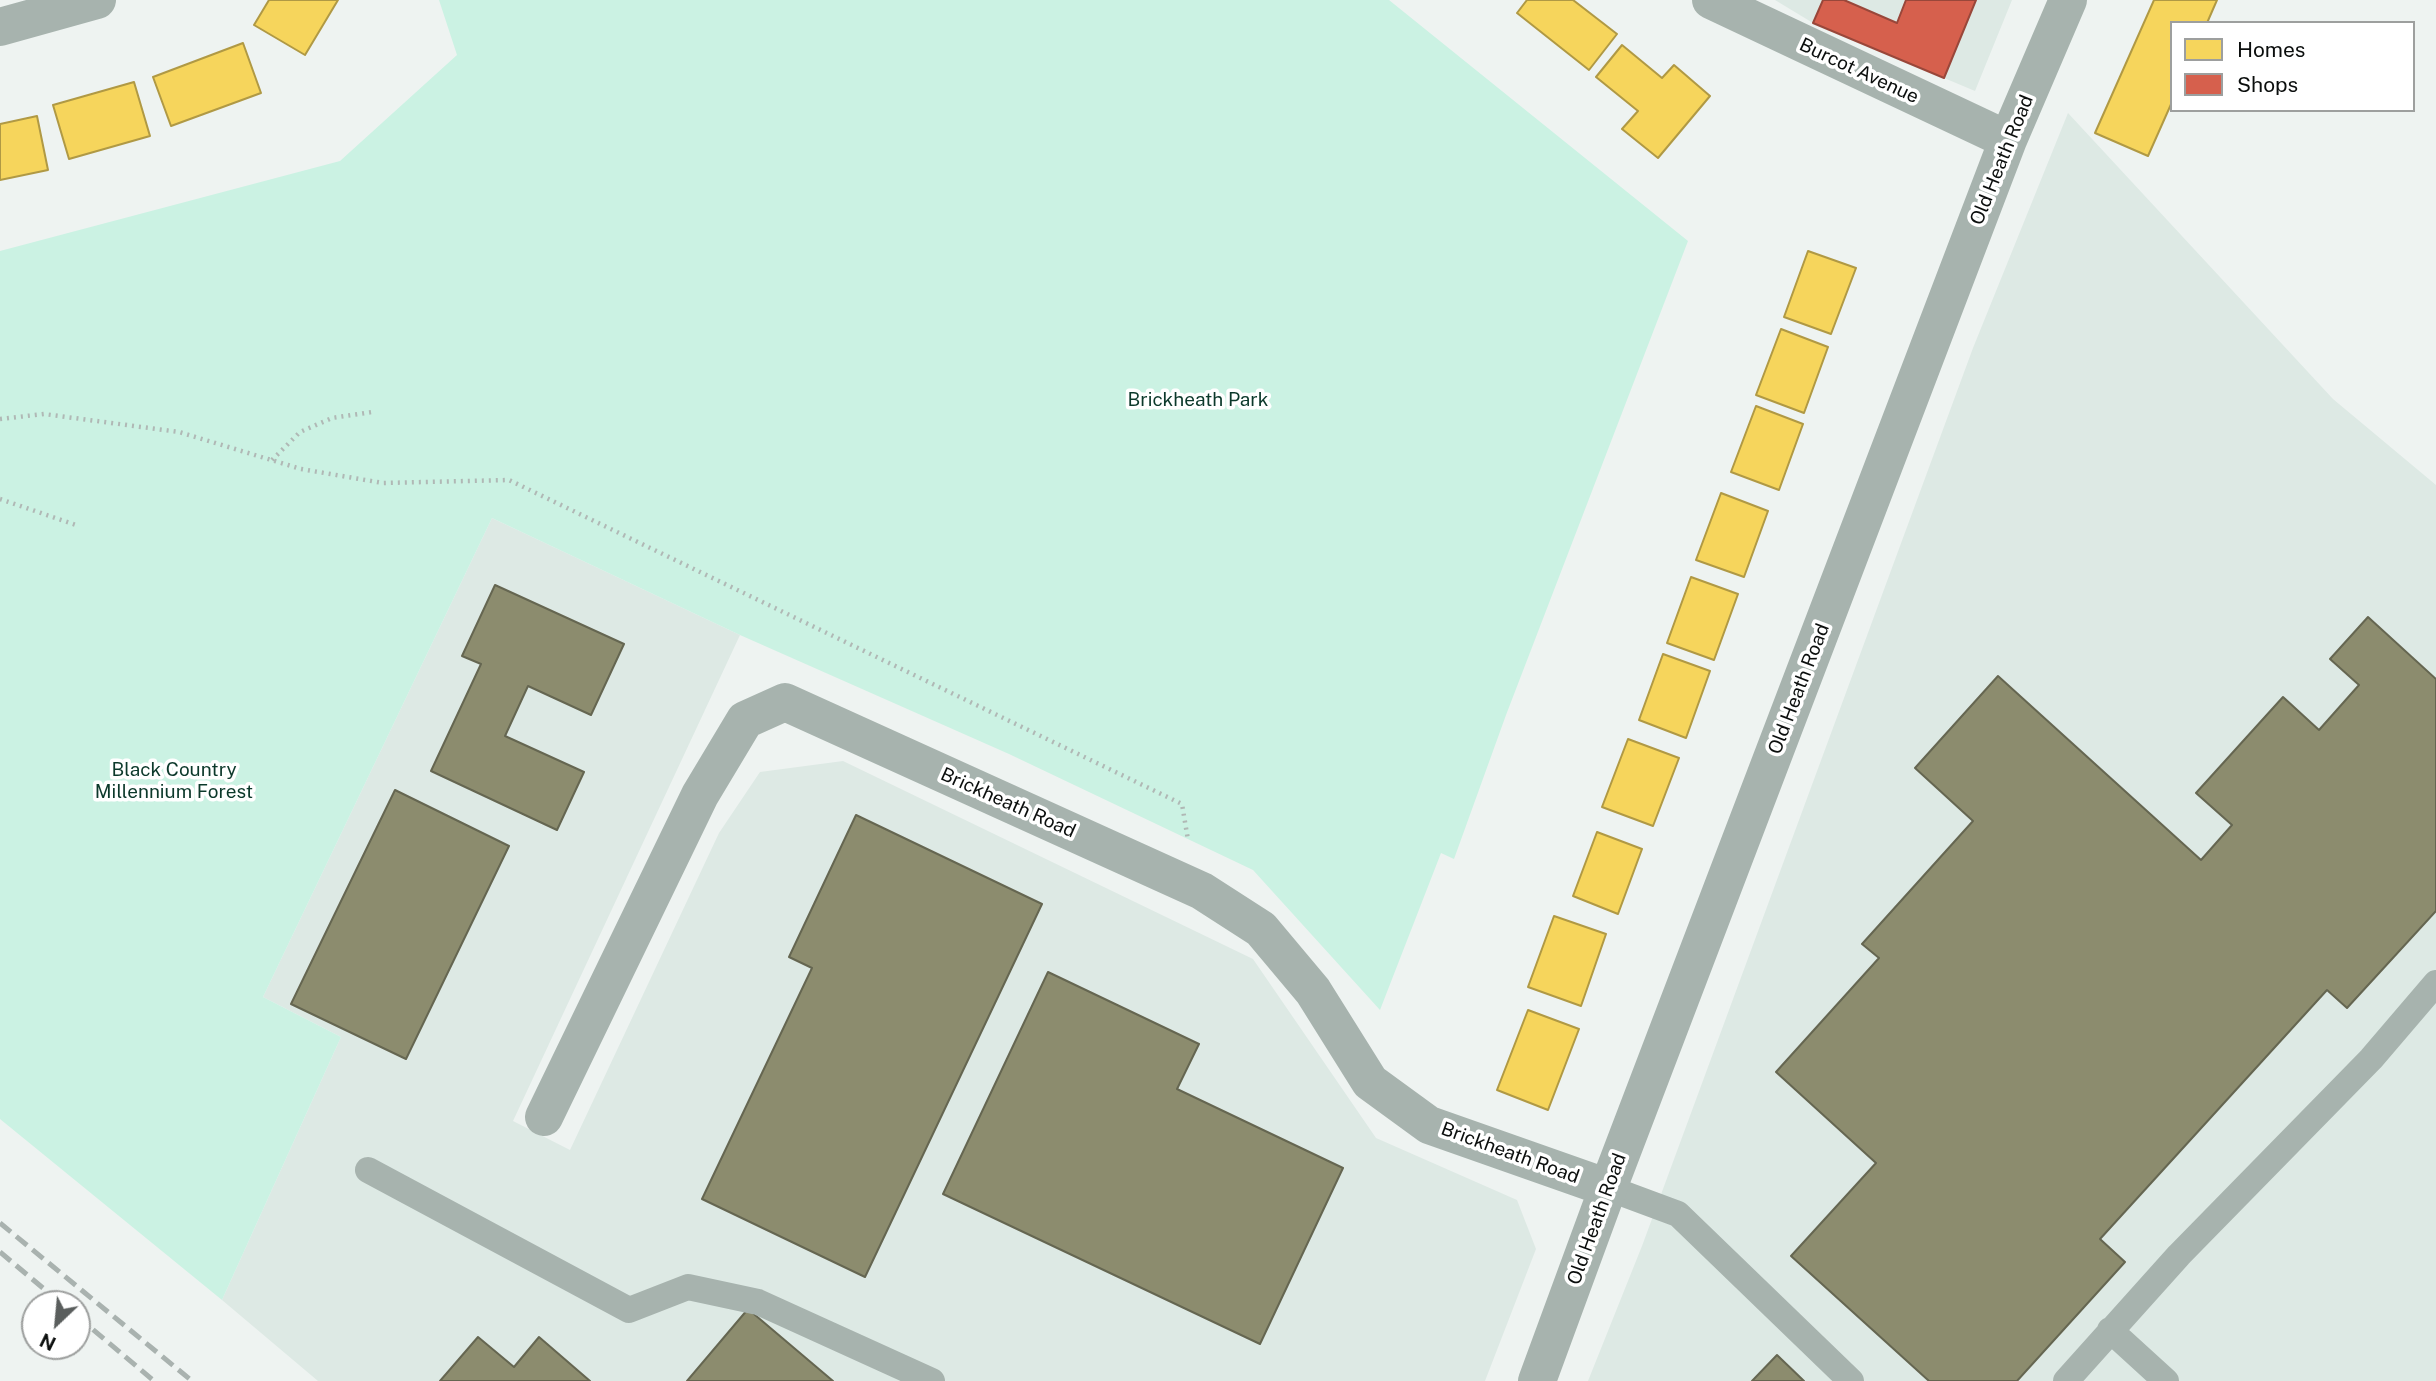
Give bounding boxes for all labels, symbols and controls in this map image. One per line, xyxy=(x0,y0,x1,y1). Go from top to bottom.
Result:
legend xyxy=(2170,21,2415,112)
street label: Burcot Avenue xyxy=(1796,33,1922,109)
text: Homes xyxy=(2237,37,2305,62)
text: Shops xyxy=(2237,72,2298,97)
street label: Old Heath Road xyxy=(1966,92,2038,228)
park label: Brickheath Park xyxy=(1128,389,1268,411)
street label: Old Heath Road xyxy=(1764,620,1834,758)
park label: Black Country Millennium Forest xyxy=(95,759,253,803)
street label: Brickheath Road xyxy=(937,763,1079,843)
street label: Brickheath Road xyxy=(1438,1117,1582,1189)
street label: Old Heath Road xyxy=(1563,1150,1631,1288)
north arrow xyxy=(21,1290,91,1360)
text: N xyxy=(36,1329,59,1355)

